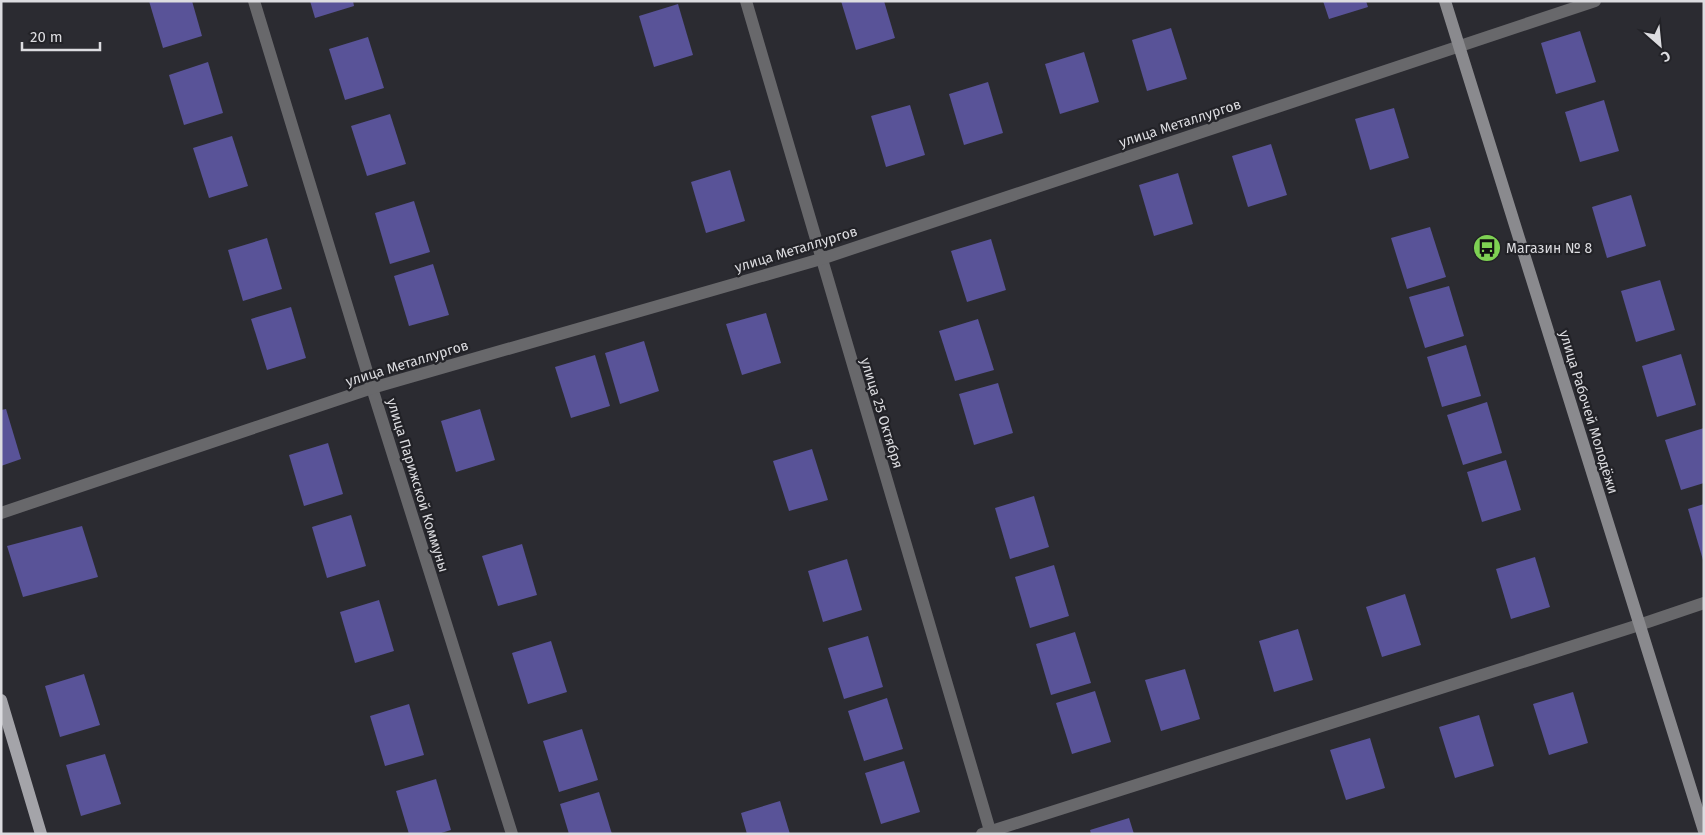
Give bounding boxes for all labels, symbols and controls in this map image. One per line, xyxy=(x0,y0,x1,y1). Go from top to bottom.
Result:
scale bar xyxy=(22,20,100,52)
north arrow xyxy=(1635,20,1685,70)
text: 20 m xyxy=(30,28,63,46)
text: С xyxy=(1658,47,1673,66)
street label: улица Металлургов xyxy=(1117,96,1243,151)
street label: улица Металлургов xyxy=(733,223,860,276)
bus stop icon: Магазин № 8 xyxy=(1472,233,1502,263)
place label: Магазин № 8 xyxy=(1506,240,1592,257)
street label: улица Рабочей Молодёжи xyxy=(1556,328,1622,496)
street label: улица Металлургов xyxy=(344,337,471,390)
street label: улица 25 Октября xyxy=(857,356,906,471)
street label: улица Парижской Коммуны xyxy=(383,396,452,574)

